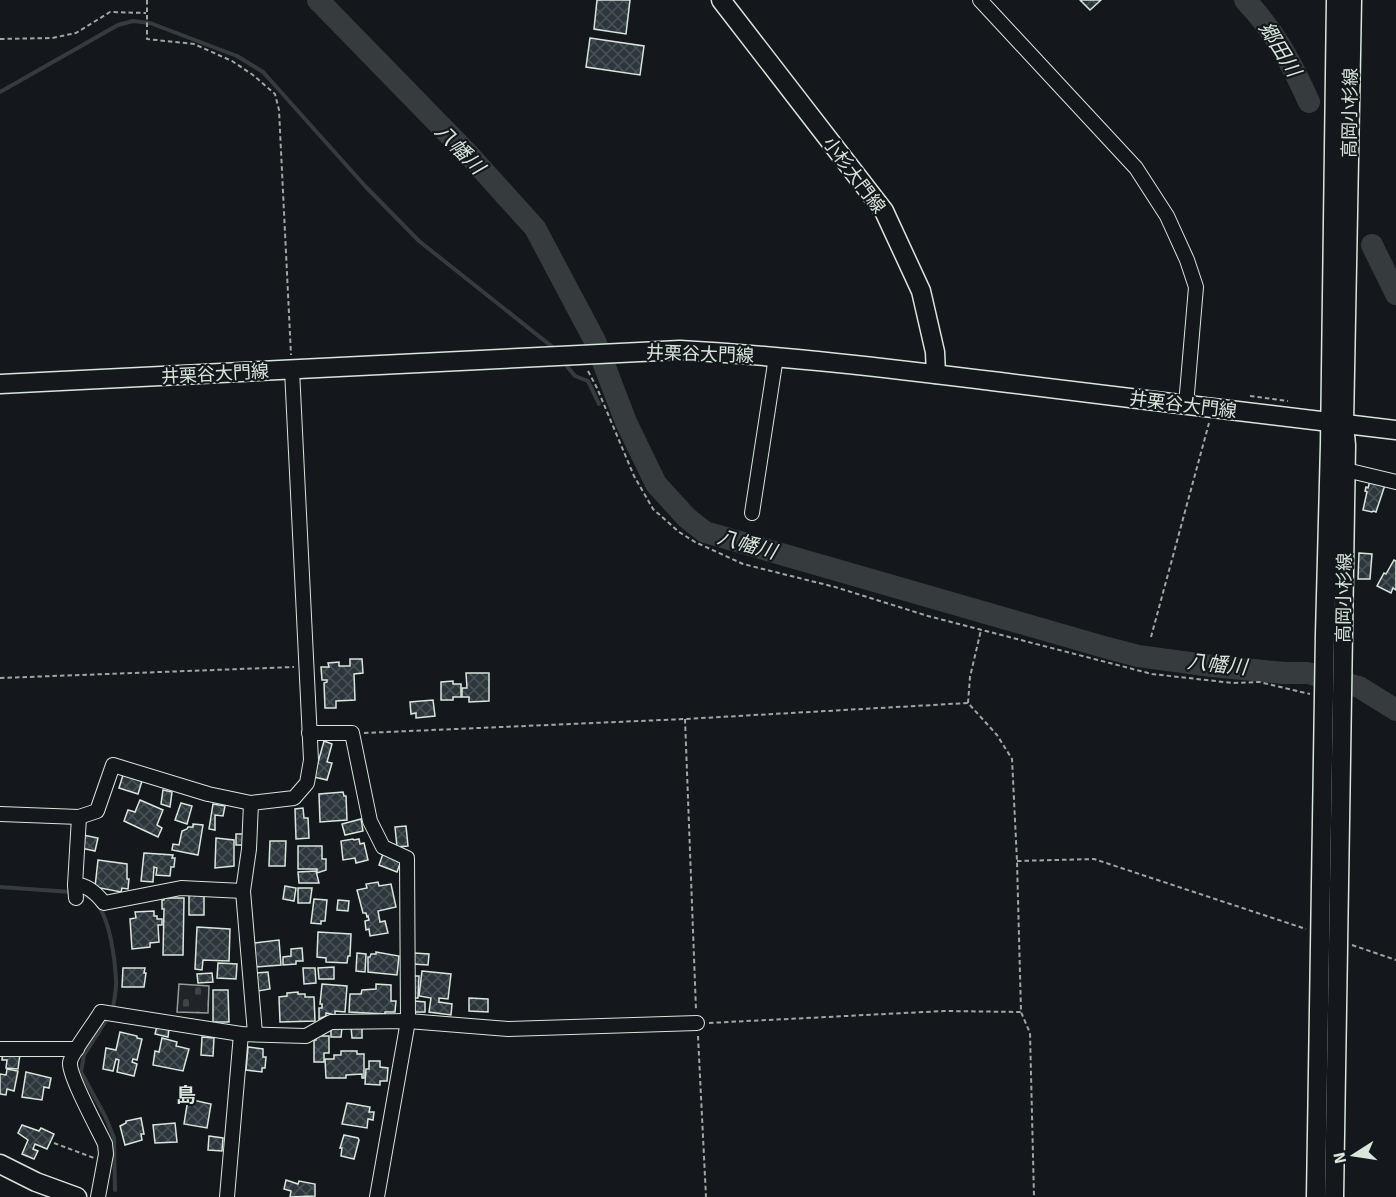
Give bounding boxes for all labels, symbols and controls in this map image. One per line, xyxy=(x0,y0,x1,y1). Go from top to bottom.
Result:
water label: 郷田川 xyxy=(1253,17,1307,83)
street label: 高岡小杉線 xyxy=(1338,68,1362,158)
water label: 八幡川 xyxy=(430,119,491,181)
street label: 小杉大門線 xyxy=(818,132,890,218)
street label: 井栗谷大門線 xyxy=(646,341,754,367)
street label: 井栗谷大門線 xyxy=(160,360,270,388)
street label: 井栗谷大門線 xyxy=(1128,388,1238,422)
water label: 八幡川 xyxy=(715,524,781,565)
street label: 高岡小杉線 xyxy=(1332,553,1356,643)
water label: 八幡川 xyxy=(1186,649,1250,680)
district label: 島 xyxy=(176,1083,196,1108)
north arrow xyxy=(1324,1125,1384,1185)
text: N xyxy=(1329,1150,1351,1165)

